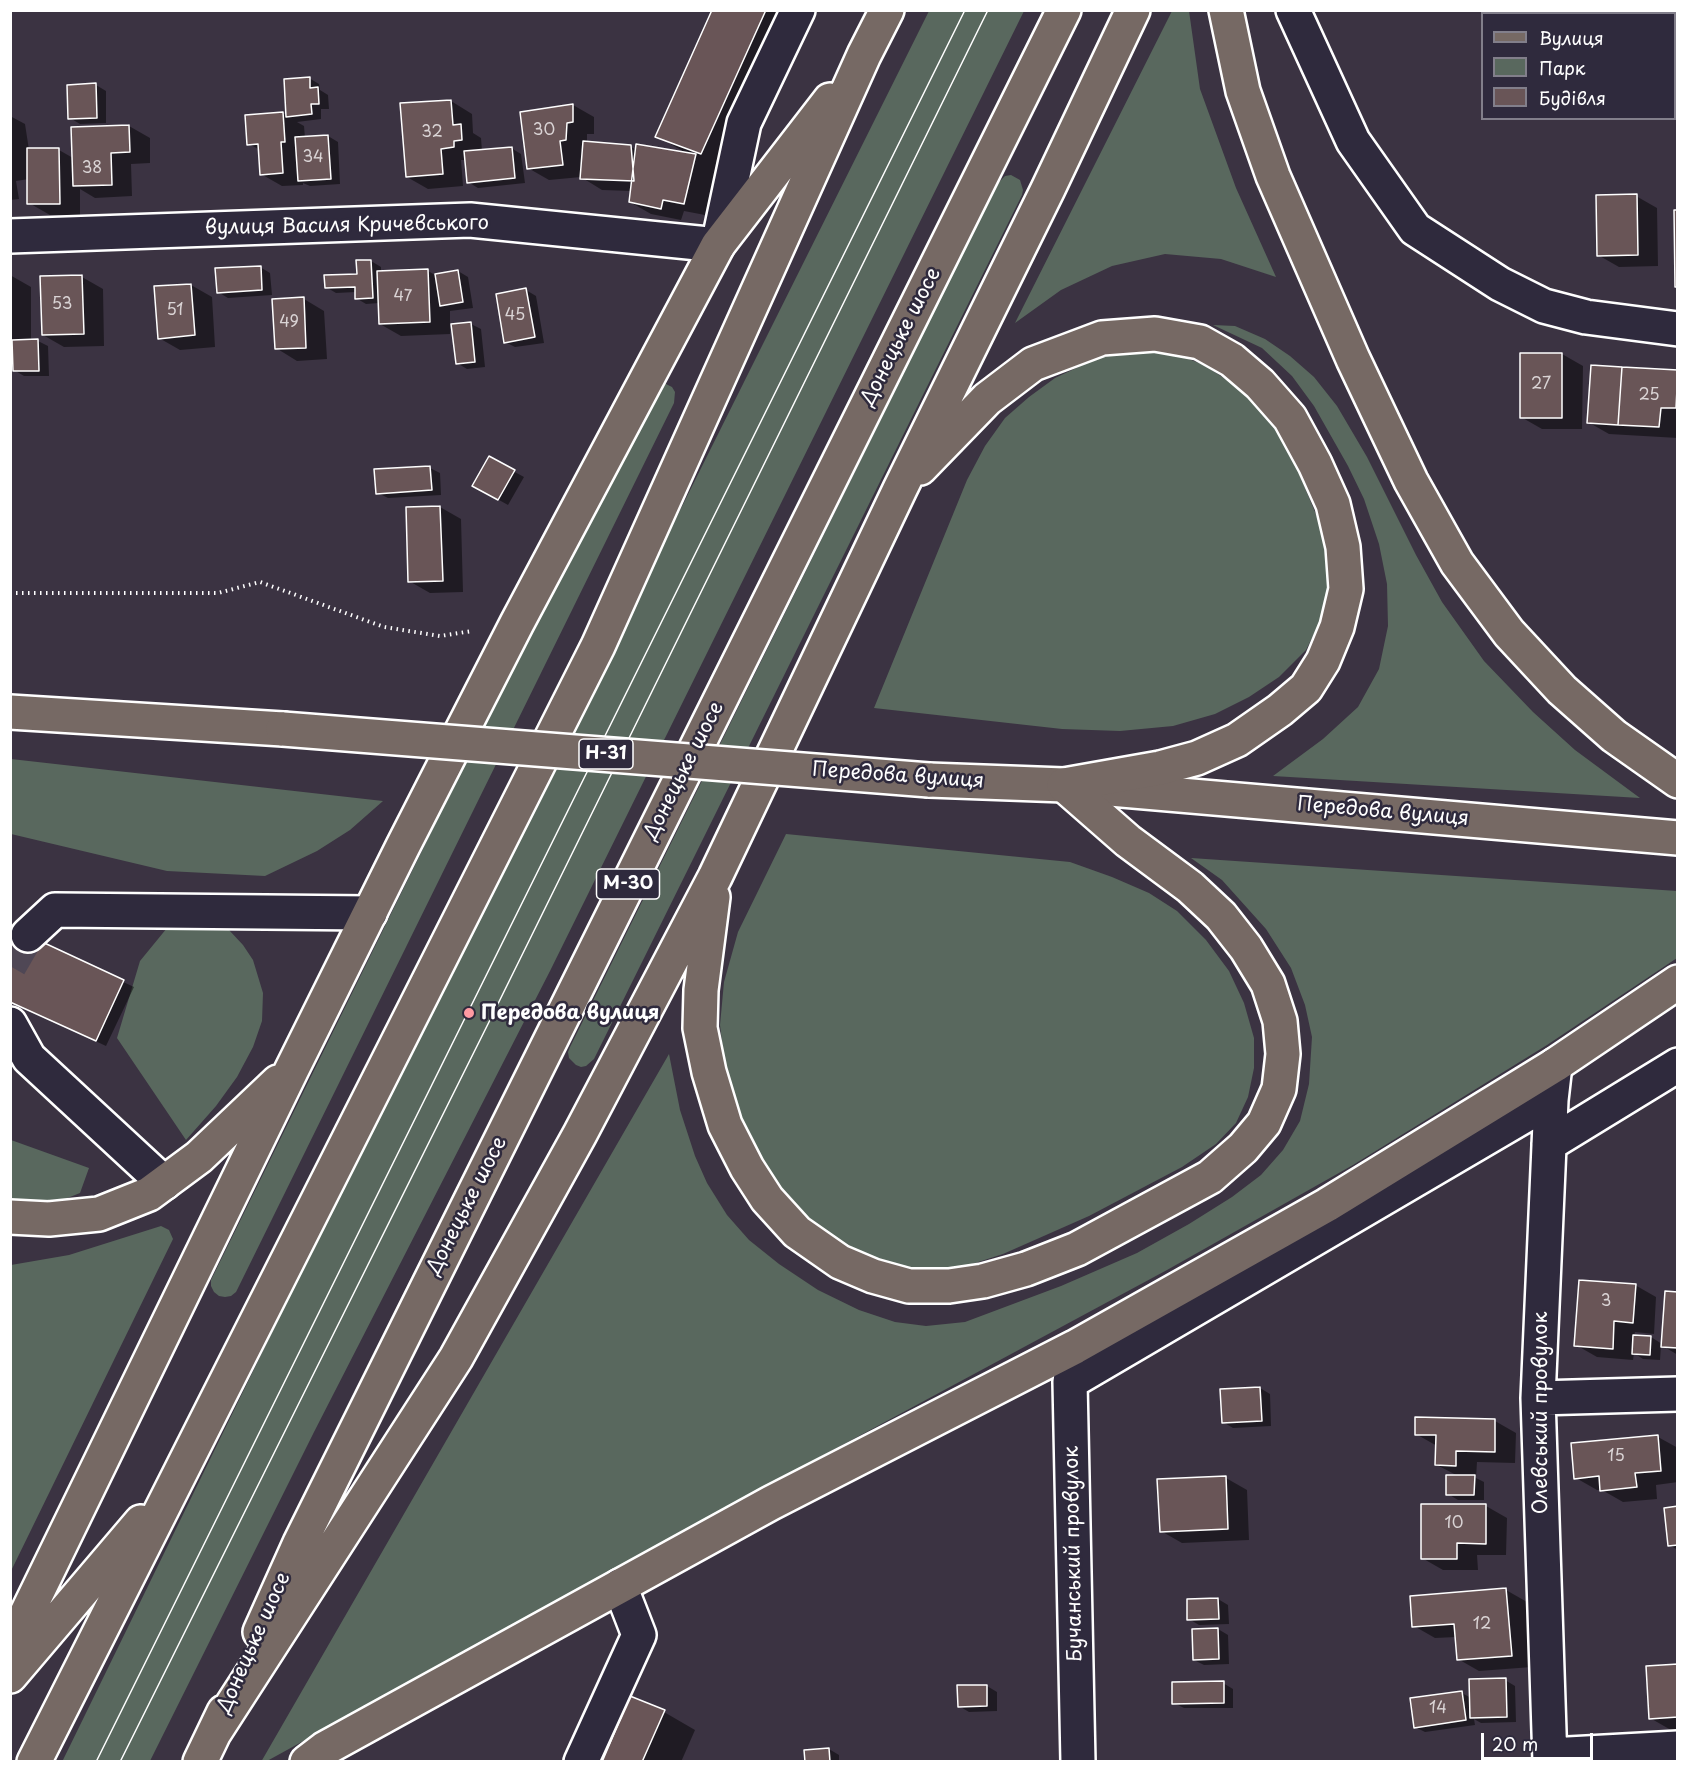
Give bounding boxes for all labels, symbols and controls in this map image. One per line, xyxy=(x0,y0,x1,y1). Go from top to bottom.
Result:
legend xyxy=(1481,12,1676,120)
text: Вулиця xyxy=(1539,24,1604,51)
text: Парк xyxy=(1539,54,1585,81)
text: Будівля xyxy=(1539,84,1606,111)
house number: 30 xyxy=(533,121,555,141)
house number: 32 xyxy=(421,123,443,143)
house number: 34 xyxy=(302,148,324,168)
house number: 38 xyxy=(82,159,102,179)
street label: вулиця Василя Кричевського xyxy=(205,212,489,240)
street label: Донецьке шосе xyxy=(856,264,946,410)
house number: 47 xyxy=(394,287,412,307)
house number: 53 xyxy=(52,295,72,315)
house number: 51 xyxy=(166,301,184,321)
house number: 45 xyxy=(505,306,525,326)
house number: 49 xyxy=(279,313,299,333)
house number: 27 xyxy=(1531,375,1551,395)
house number: 25 xyxy=(1638,386,1660,406)
street label: Донецьке шосе xyxy=(639,698,729,844)
road number: Н-31 xyxy=(579,739,633,769)
street label: Передова вулиця xyxy=(811,758,985,794)
street label: Передова вулиця xyxy=(1296,793,1470,831)
road number: М-30 xyxy=(596,869,660,899)
place label: Передова вулиця xyxy=(481,1001,659,1025)
marker: Передова вулиця xyxy=(462,1006,476,1020)
street label: Донецьке шосе xyxy=(422,1133,512,1279)
house number: 3 xyxy=(1601,1292,1611,1312)
street label: Олевський провулок xyxy=(1529,1312,1553,1514)
street label: Бучанський провулок xyxy=(1060,1446,1088,1662)
house number: 15 xyxy=(1607,1447,1625,1467)
house number: 10 xyxy=(1445,1514,1463,1534)
street label: Донецьке шосе xyxy=(212,1569,296,1717)
house number: 12 xyxy=(1473,1615,1491,1635)
house number: 14 xyxy=(1429,1699,1447,1719)
scale bar xyxy=(1484,1721,1596,1759)
text: 20 m xyxy=(1492,1730,1538,1757)

